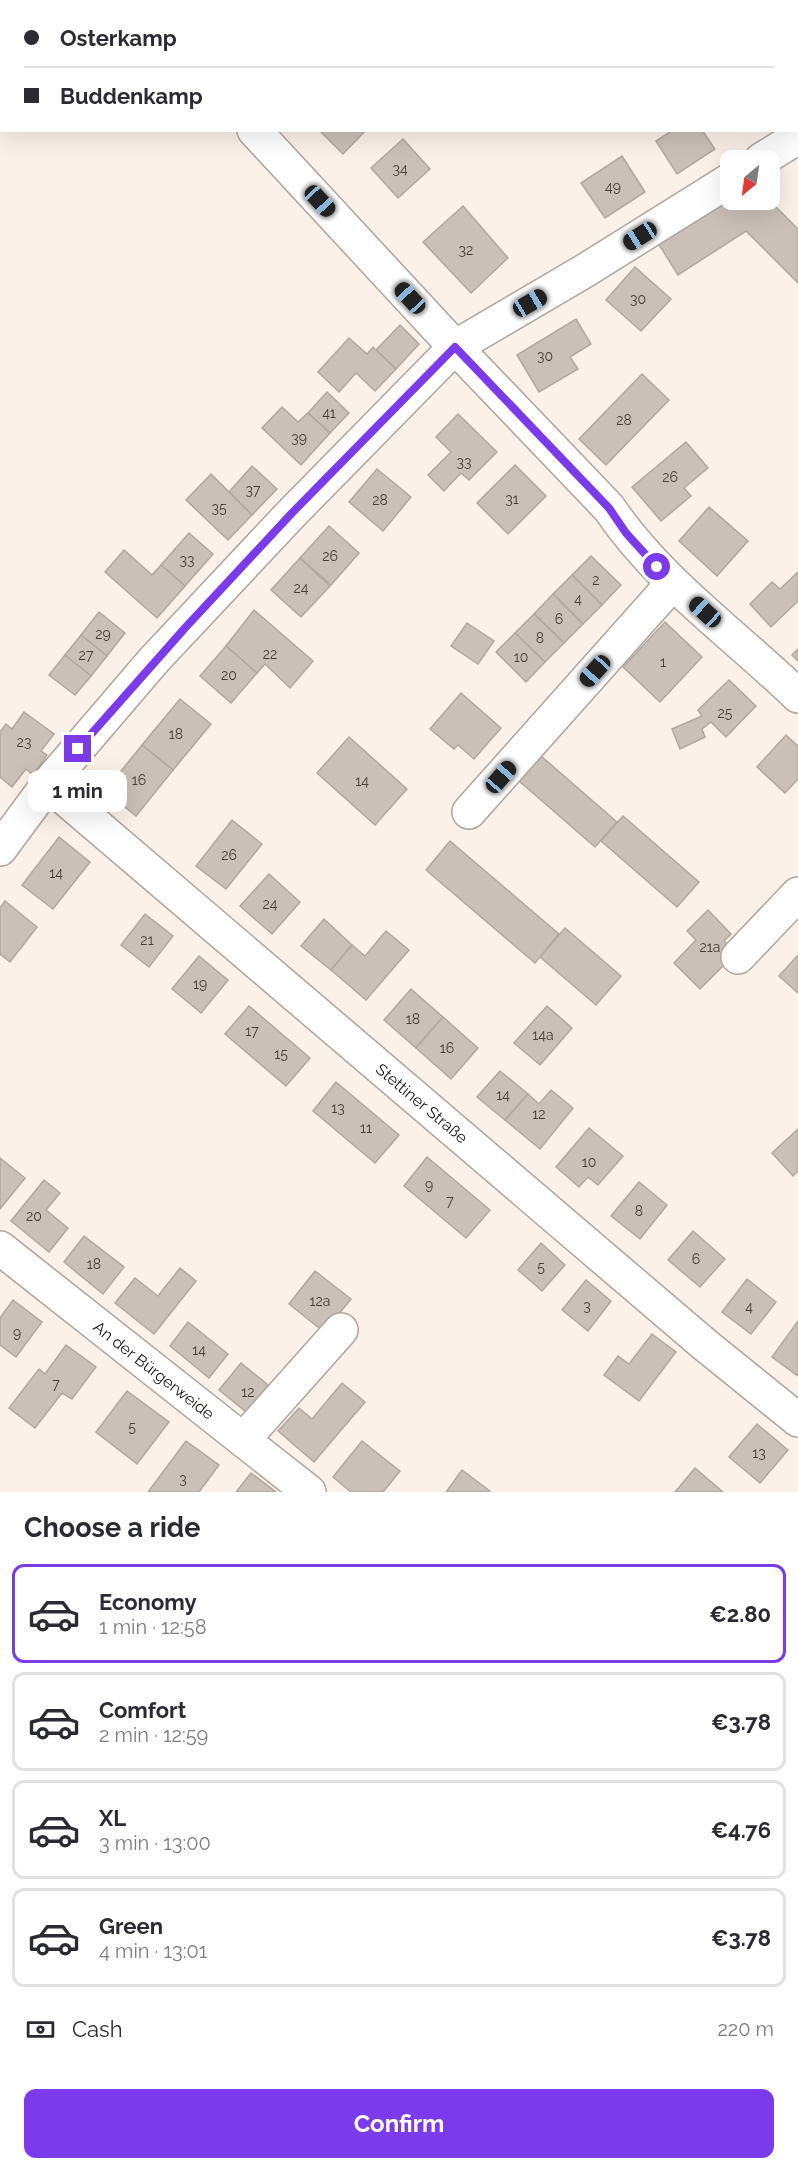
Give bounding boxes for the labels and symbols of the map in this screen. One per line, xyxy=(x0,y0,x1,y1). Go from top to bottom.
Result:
north arrow xyxy=(720,150,780,210)
house number: 34 xyxy=(392,161,408,177)
house number: 49 xyxy=(605,179,621,195)
car xyxy=(301,182,339,220)
car xyxy=(620,219,660,253)
house number: 32 xyxy=(459,242,473,258)
car xyxy=(391,279,429,317)
car xyxy=(510,286,550,320)
house number: 30 xyxy=(630,291,646,307)
house number: 30 xyxy=(537,348,553,364)
house number: 41 xyxy=(322,405,336,421)
house number: 28 xyxy=(616,412,632,428)
house number: 39 xyxy=(291,430,307,446)
house number: 33 xyxy=(457,454,471,470)
house number: 26 xyxy=(662,469,678,485)
house number: 37 xyxy=(246,482,261,498)
house number: 31 xyxy=(505,491,519,507)
house number: 28 xyxy=(372,492,388,508)
house number: 35 xyxy=(211,500,227,516)
house number: 26 xyxy=(322,548,338,564)
house number: 33 xyxy=(180,552,194,568)
route start xyxy=(643,553,670,580)
house number: 2 xyxy=(592,572,600,588)
house number: 24 xyxy=(294,580,309,596)
house number: 4 xyxy=(574,591,582,607)
car xyxy=(686,593,724,631)
house number: 6 xyxy=(555,611,563,627)
house number: 29 xyxy=(95,626,111,642)
house number: 8 xyxy=(536,630,544,646)
house number: 22 xyxy=(263,646,277,662)
house number: 27 xyxy=(79,647,94,663)
house number: 10 xyxy=(514,649,528,665)
car xyxy=(576,652,614,690)
house number: 1 xyxy=(660,654,666,670)
house number: 20 xyxy=(221,667,237,683)
house number: 25 xyxy=(718,705,733,721)
house number: 18 xyxy=(169,726,183,742)
house number: 23 xyxy=(17,734,31,750)
route end xyxy=(64,735,91,762)
car xyxy=(482,758,520,796)
callout: 1 min xyxy=(28,770,128,812)
house number: 16 xyxy=(132,772,146,788)
house number: 14 xyxy=(355,773,369,789)
house number: 26 xyxy=(221,847,237,863)
house number: 14 xyxy=(49,865,63,881)
house number: 24 xyxy=(263,896,278,912)
house number: 21 xyxy=(140,932,154,948)
house number: 21a xyxy=(700,939,720,955)
house number: 19 xyxy=(193,976,207,992)
house number: 18 xyxy=(406,1011,420,1027)
house number: 17 xyxy=(245,1023,259,1039)
house number: 14a xyxy=(532,1027,554,1043)
house number: 16 xyxy=(440,1040,454,1056)
house number: 15 xyxy=(274,1046,288,1062)
street label: Stettiner Straße xyxy=(372,1060,471,1147)
house number: 14 xyxy=(496,1087,510,1103)
house number: 13 xyxy=(331,1100,345,1116)
house number: 12 xyxy=(532,1106,546,1122)
house number: 11 xyxy=(360,1120,372,1136)
house number: 10 xyxy=(582,1154,596,1170)
house number: 9 xyxy=(425,1177,433,1193)
house number: 7 xyxy=(446,1193,454,1209)
house number: 8 xyxy=(635,1203,643,1219)
house number: 20 xyxy=(26,1208,42,1224)
house number: 6 xyxy=(692,1251,700,1267)
house number: 18 xyxy=(87,1256,101,1272)
house number: 5 xyxy=(537,1259,545,1275)
house number: 12a xyxy=(310,1293,330,1309)
house number: 3 xyxy=(583,1298,591,1314)
house number: 4 xyxy=(745,1299,753,1315)
street label: An der Bürgerweide xyxy=(89,1317,218,1424)
house number: 9 xyxy=(13,1325,21,1341)
house number: 14 xyxy=(192,1342,206,1358)
house number: 7 xyxy=(52,1376,60,1392)
house number: 12 xyxy=(241,1384,255,1400)
house number: 5 xyxy=(128,1419,136,1435)
house number: 13 xyxy=(752,1445,766,1461)
house number: 3 xyxy=(179,1471,187,1487)

